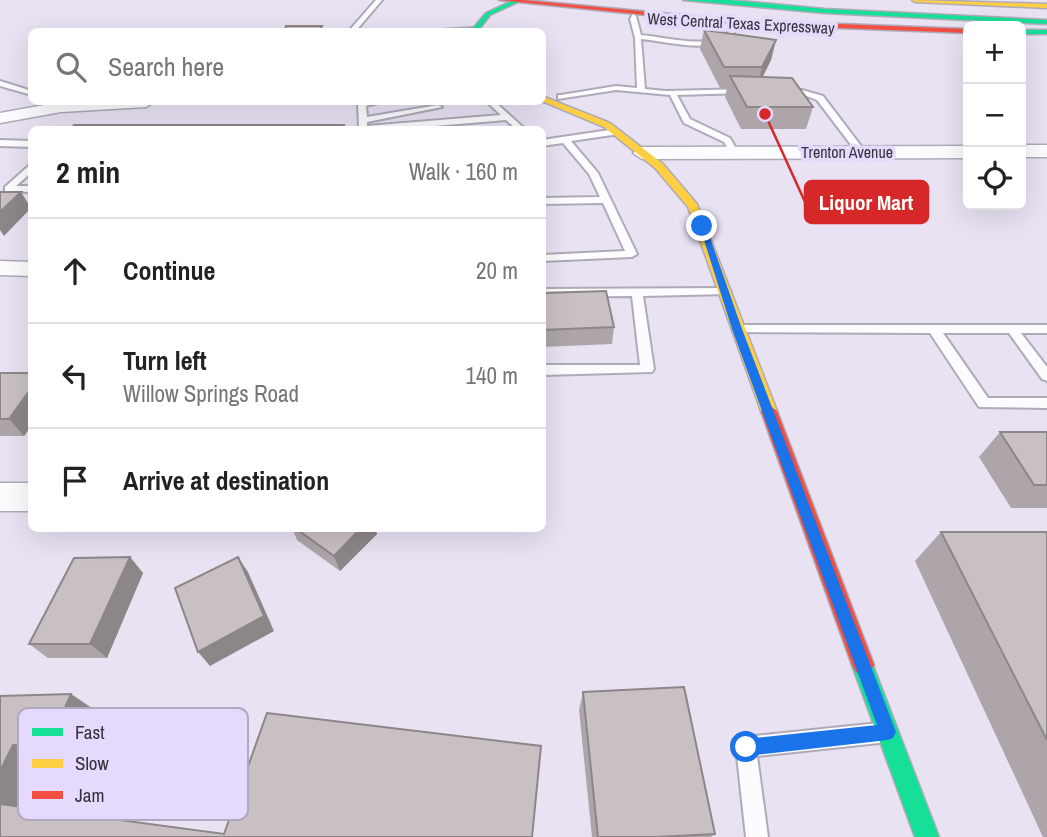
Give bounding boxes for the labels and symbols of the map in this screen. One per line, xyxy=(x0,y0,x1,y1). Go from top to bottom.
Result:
street label: West Central Texas Expressway xyxy=(647,7,836,39)
street label: Trenton Avenue xyxy=(801,141,893,163)
callout: Liquor Mart xyxy=(805,181,928,223)
text: Liquor Mart xyxy=(819,188,914,217)
route end xyxy=(686,210,717,241)
legend xyxy=(18,708,248,820)
text: Fast xyxy=(75,719,105,745)
route start xyxy=(730,731,761,762)
text: Slow xyxy=(75,750,110,776)
text: Jam xyxy=(75,782,104,808)

